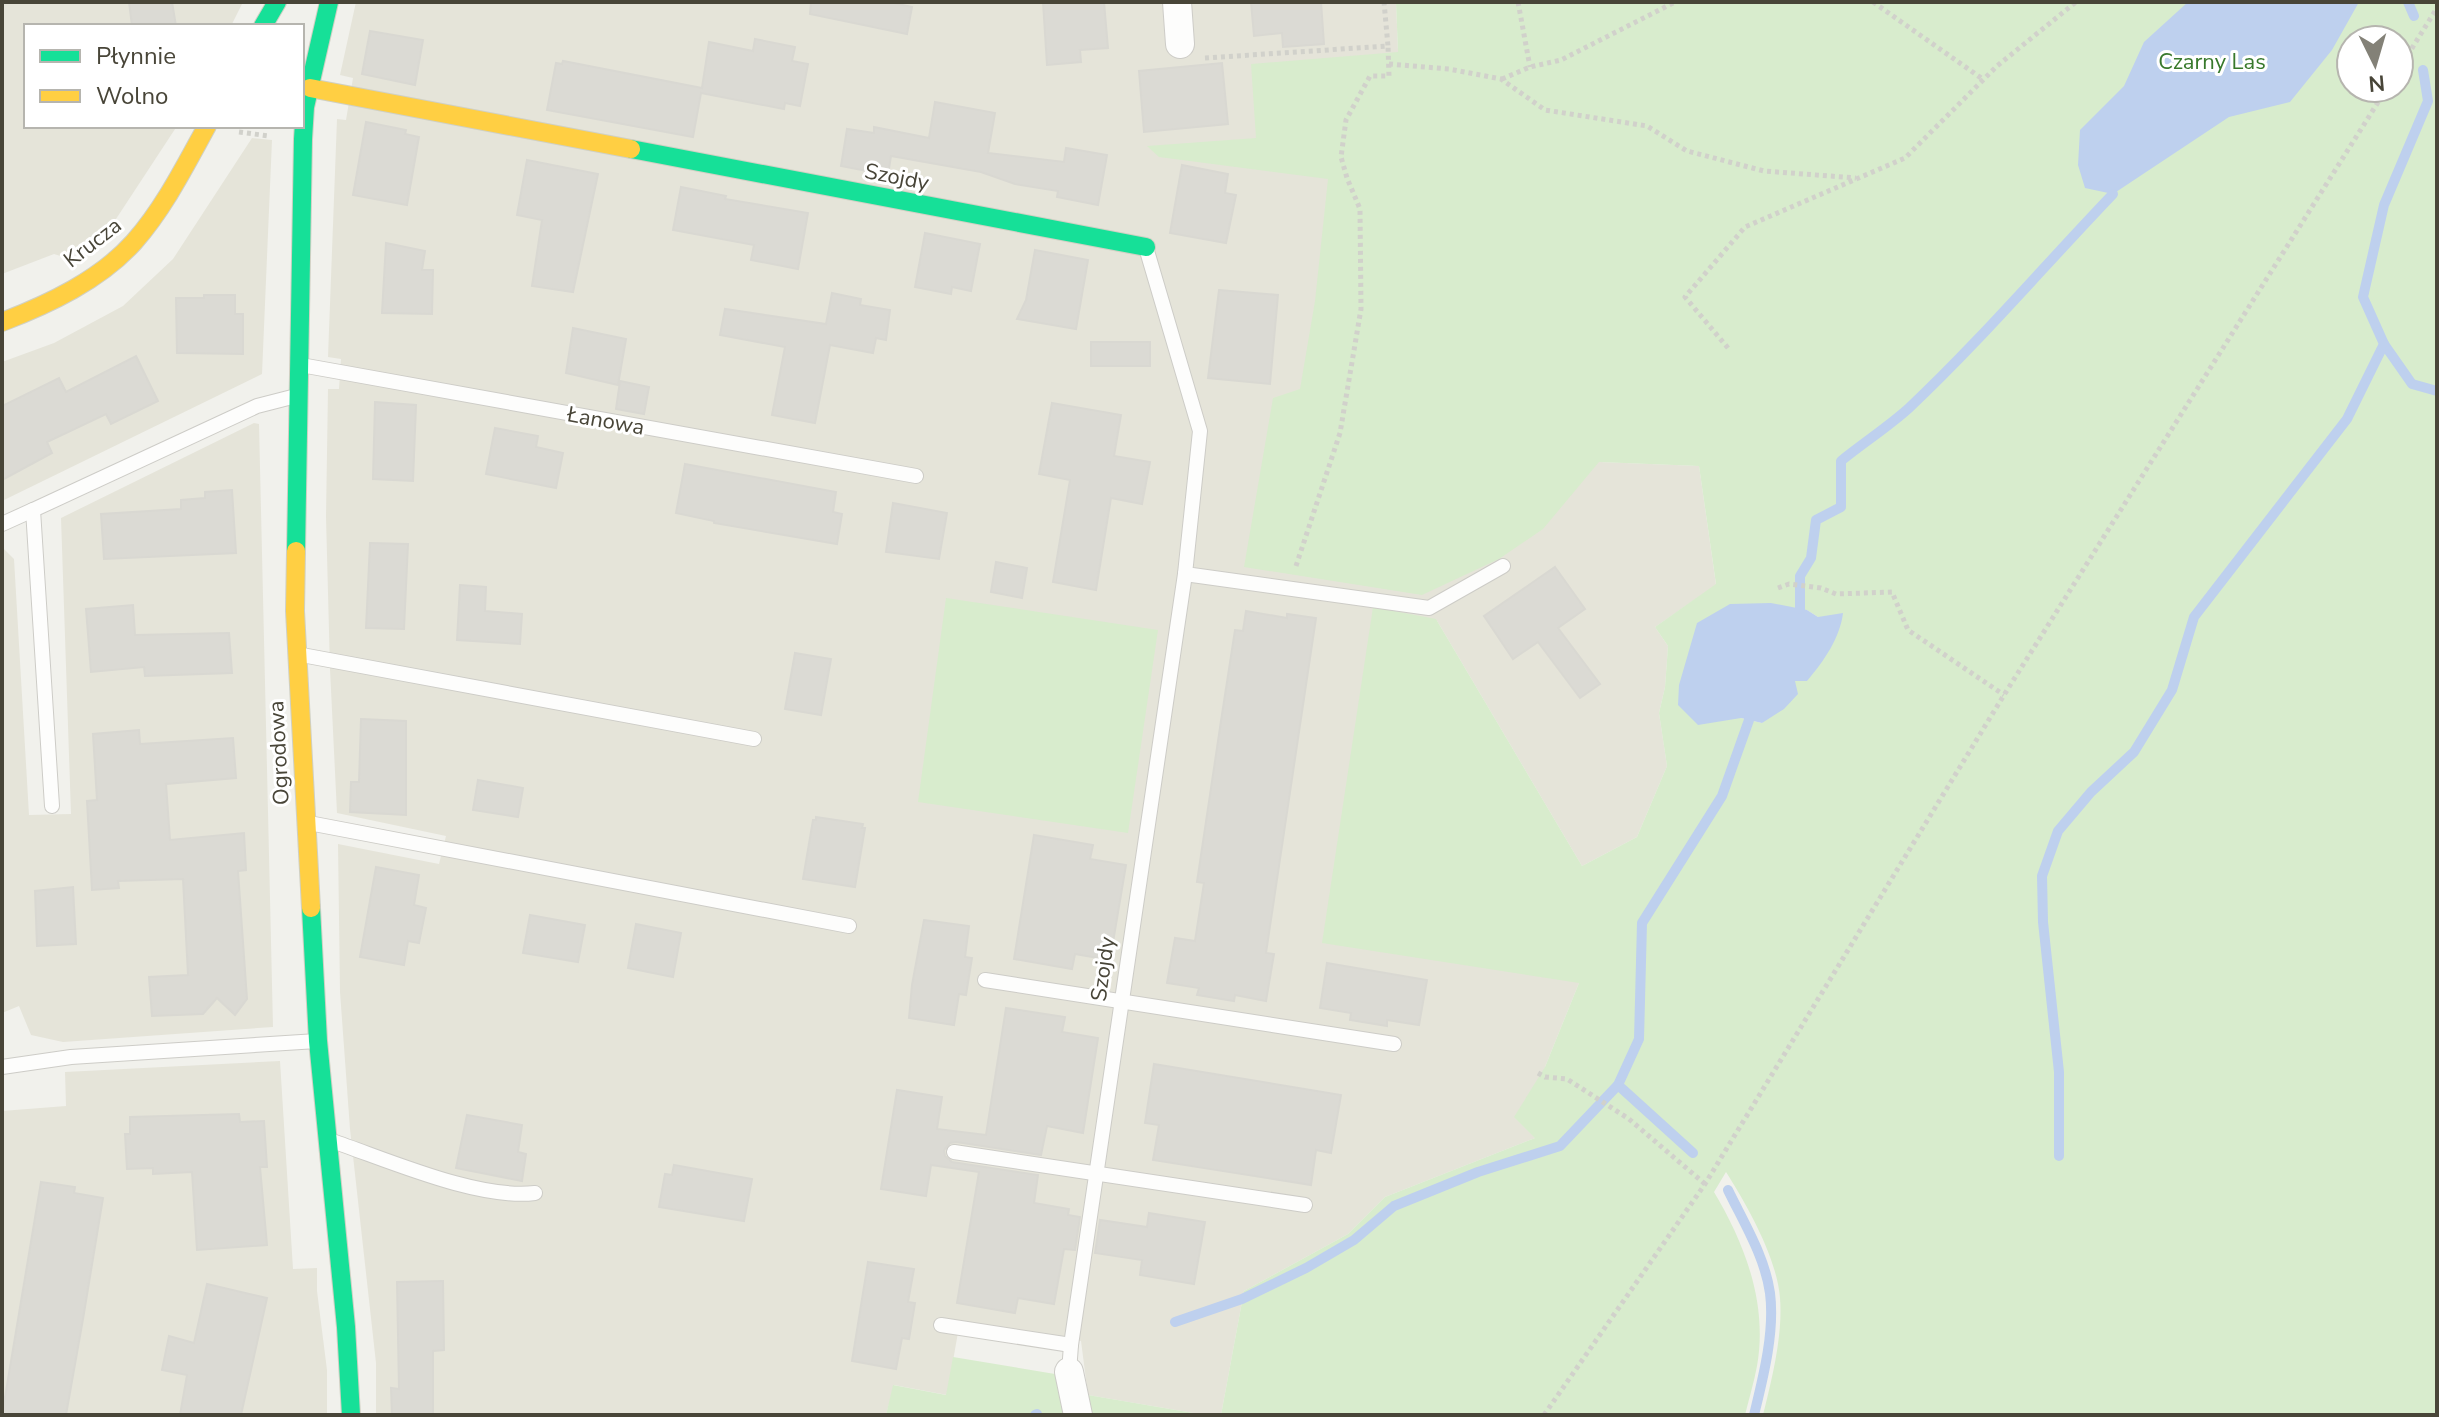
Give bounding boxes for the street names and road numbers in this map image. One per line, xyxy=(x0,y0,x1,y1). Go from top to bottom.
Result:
street label: Szojdy xyxy=(862,156,932,198)
street label: Krucza xyxy=(57,211,128,275)
street label: Łanowa xyxy=(564,399,647,443)
street label: Ogrodowa xyxy=(261,700,297,806)
street label: Szojdy xyxy=(1084,934,1122,1003)

